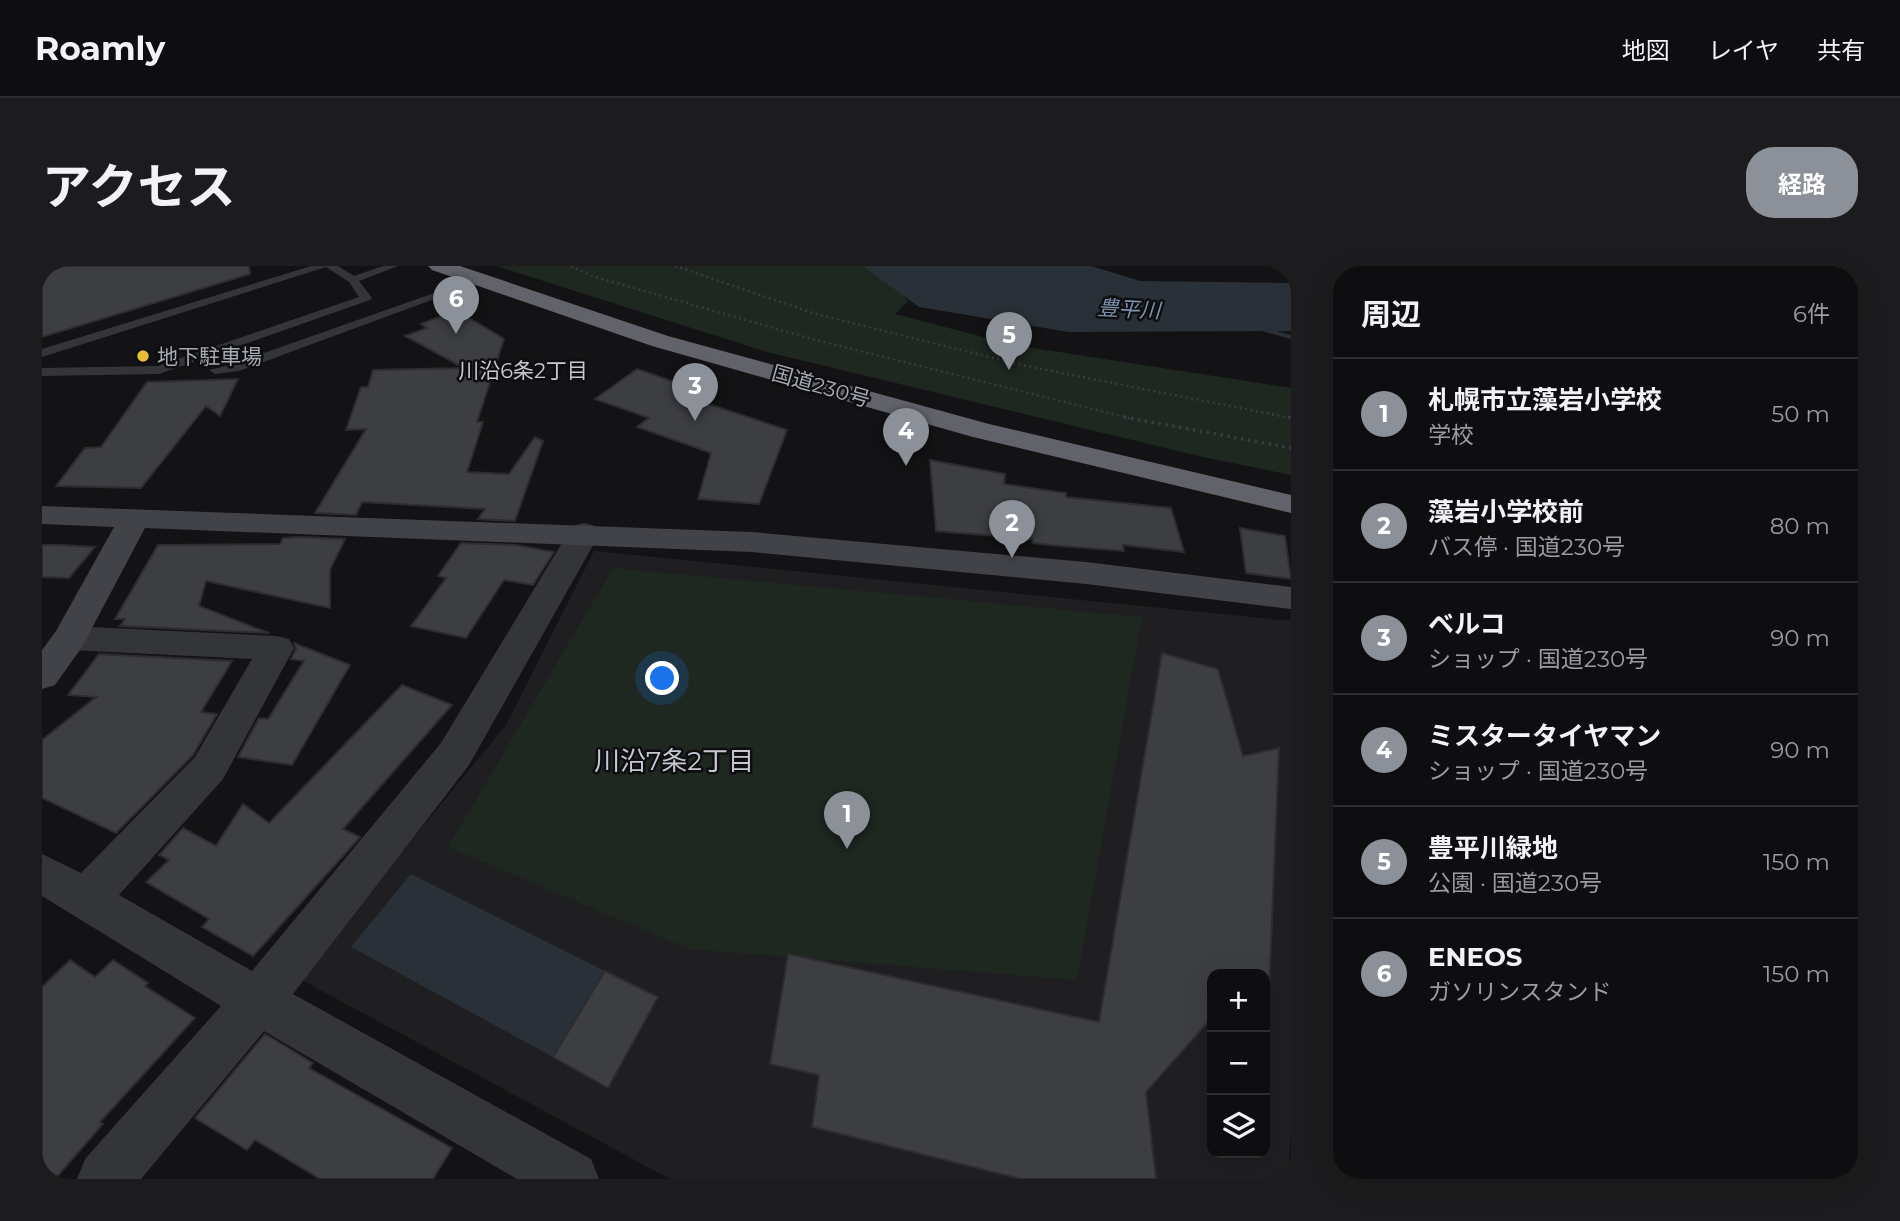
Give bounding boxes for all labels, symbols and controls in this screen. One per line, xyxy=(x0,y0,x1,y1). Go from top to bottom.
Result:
text: Roamly xyxy=(35,28,165,68)
text: 地図 xyxy=(1622,36,1670,65)
text: レイヤ xyxy=(1708,36,1779,65)
text: 共有 xyxy=(1817,36,1865,65)
button: 経路 xyxy=(1746,147,1858,218)
text: アクセス xyxy=(42,157,236,216)
pin: 6 xyxy=(433,276,479,334)
water label: 豊平川 xyxy=(1097,295,1163,323)
text: 周辺 xyxy=(1361,296,1421,333)
text: 6件 xyxy=(1793,300,1830,328)
pin: 5 xyxy=(986,312,1032,370)
place label: 地下駐車場 xyxy=(157,344,262,369)
marker: 地下駐車場 xyxy=(135,348,151,364)
district label: 川沿6条2丁目 xyxy=(458,358,588,383)
street label: 国道230号 xyxy=(769,360,873,412)
pin: 3 xyxy=(672,363,718,421)
text: 札幌市立藻岩小学校 xyxy=(1428,384,1662,416)
text: 1 xyxy=(1379,400,1389,428)
text: 50 m xyxy=(1771,400,1830,428)
pin: 4 xyxy=(883,408,929,466)
text: 学校 xyxy=(1428,421,1474,449)
text: 藻岩小学校前 xyxy=(1428,496,1584,528)
pin: 2 xyxy=(989,500,1035,558)
text: 2 xyxy=(1377,512,1391,540)
text: 80 m xyxy=(1770,512,1830,540)
text: バス停 · 国道230号 xyxy=(1428,533,1625,561)
text: ベルコ xyxy=(1428,608,1505,640)
text: 3 xyxy=(1377,624,1391,652)
text: 90 m xyxy=(1770,624,1830,652)
text: ショップ · 国道230号 xyxy=(1428,645,1648,673)
your location xyxy=(645,661,679,695)
text: ミスタータイヤマン xyxy=(1428,720,1661,752)
text: 4 xyxy=(1376,736,1392,764)
text: 90 m xyxy=(1770,736,1830,764)
district label: 川沿7条2丁目 xyxy=(594,745,754,777)
text: ショップ · 国道230号 xyxy=(1428,757,1648,785)
pin: 1 xyxy=(824,791,870,849)
text: 豊平川緑地 xyxy=(1428,832,1558,864)
text: 5 xyxy=(1377,848,1391,876)
text: 150 m xyxy=(1763,848,1830,876)
text: 公園 · 国道230号 xyxy=(1428,869,1602,897)
text: ENEOS xyxy=(1428,941,1522,973)
text: 6 xyxy=(1377,960,1391,988)
text: 150 m xyxy=(1763,960,1830,988)
map controls xyxy=(1207,969,1270,1158)
button: + xyxy=(1207,969,1270,1032)
text: ガソリンスタンド xyxy=(1428,978,1612,1006)
button: − xyxy=(1207,1032,1270,1095)
button: layers xyxy=(1207,1095,1270,1158)

